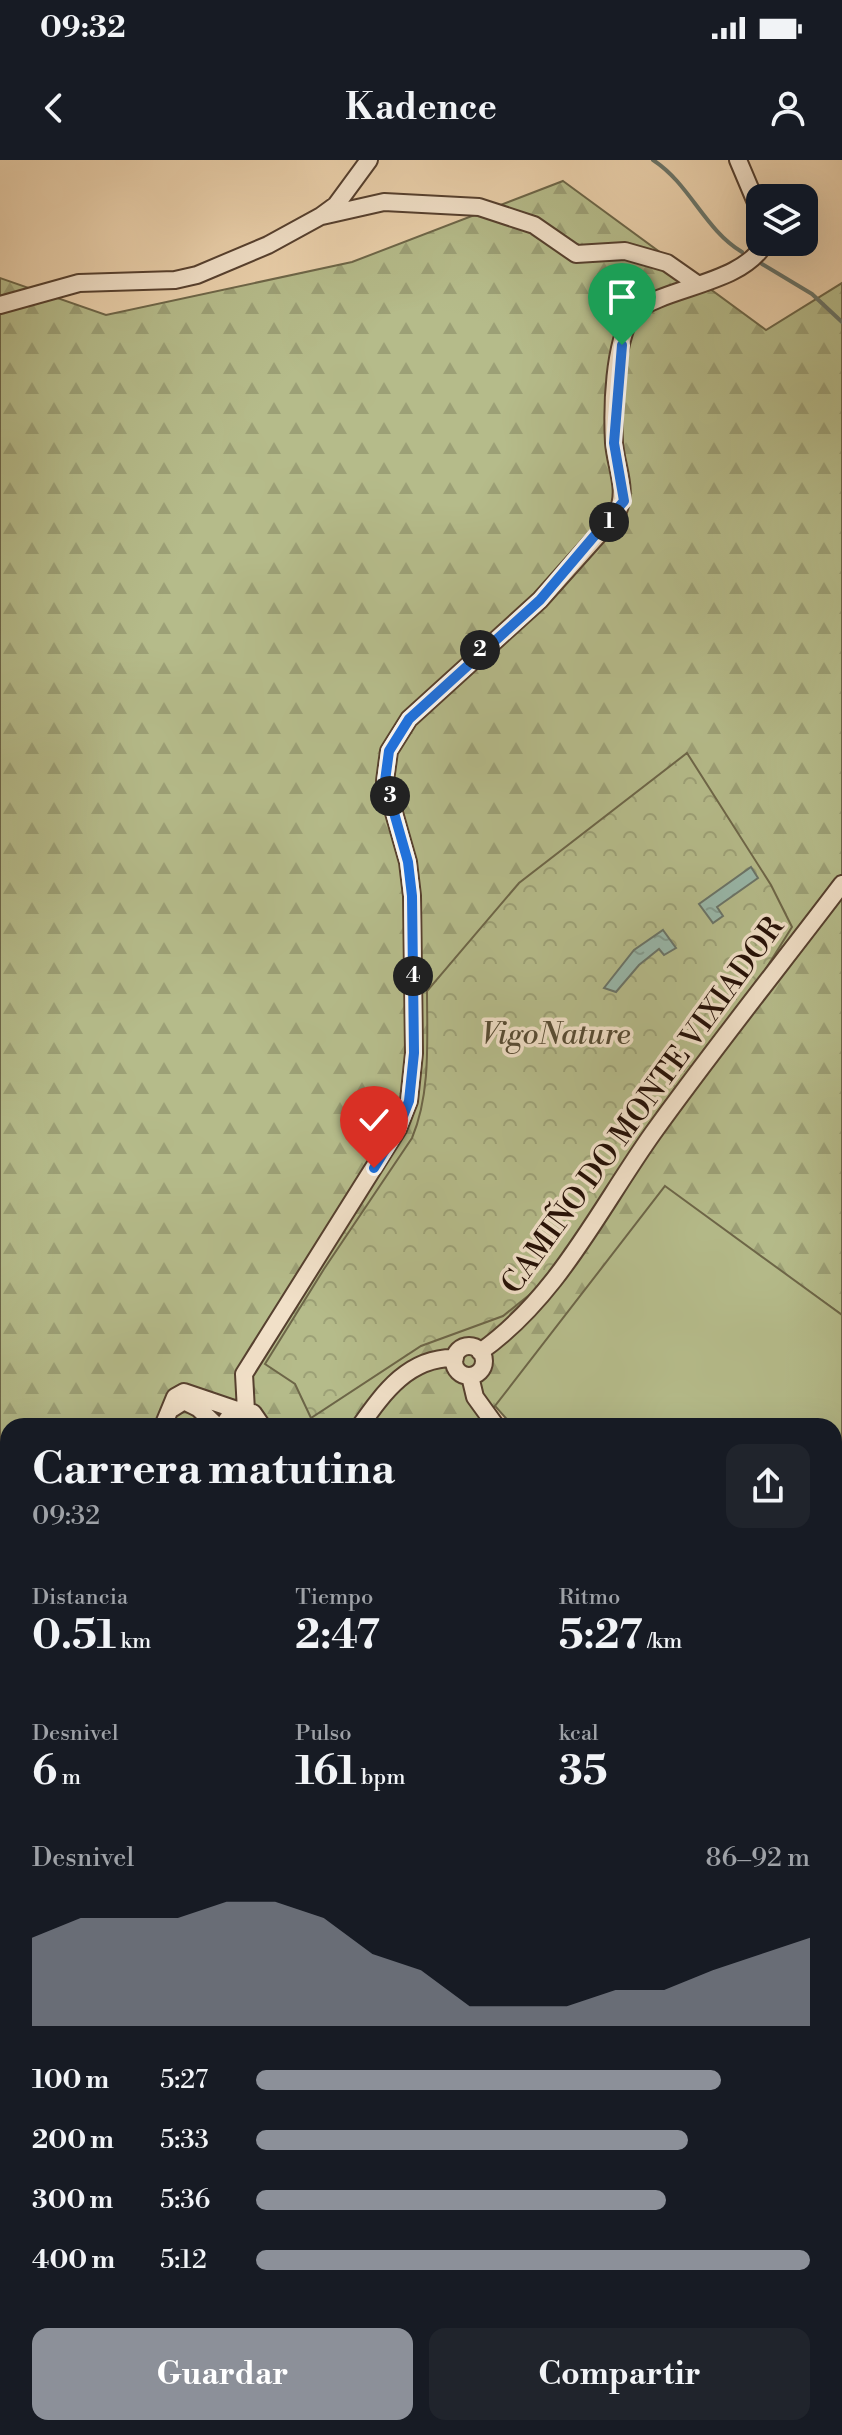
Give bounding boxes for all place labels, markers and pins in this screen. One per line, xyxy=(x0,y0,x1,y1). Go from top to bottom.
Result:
pin xyxy=(588,263,656,345)
pin: 1 xyxy=(589,502,629,542)
pin: 2 xyxy=(460,630,500,670)
pin: 3 xyxy=(370,776,410,816)
pin: 4 xyxy=(393,956,433,996)
pin xyxy=(340,1086,408,1168)

